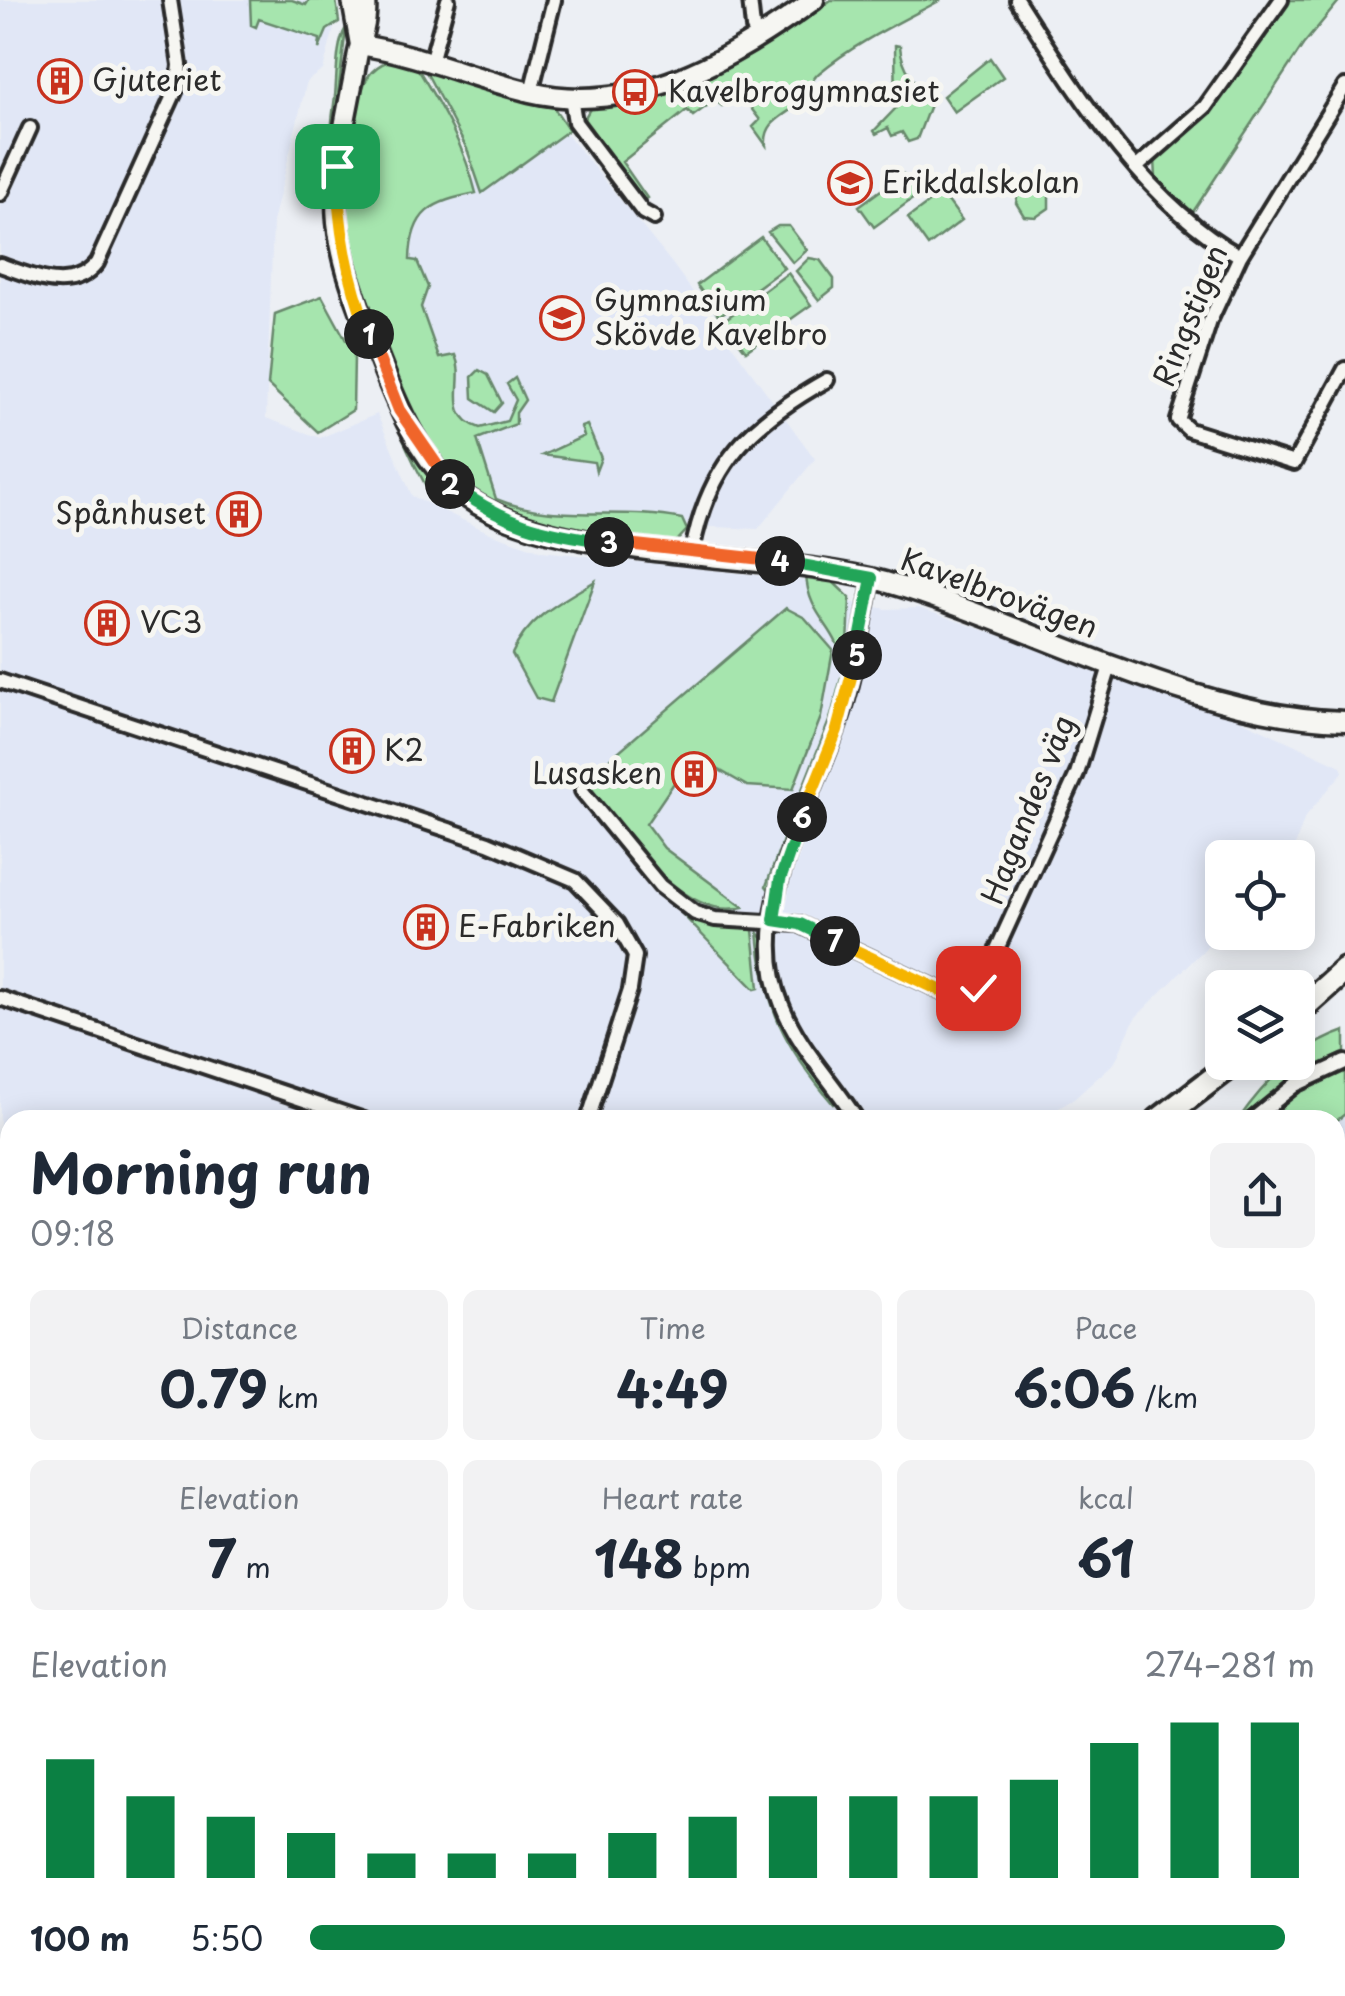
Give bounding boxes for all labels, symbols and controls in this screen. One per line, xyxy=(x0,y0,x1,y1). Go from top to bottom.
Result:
place label: Gjuteriet xyxy=(92,56,221,101)
building icon: Gjuteriet xyxy=(37,58,83,104)
place label: Kavelbrogymnasiet xyxy=(668,67,939,112)
bus stop icon: Kavelbrogymnasiet xyxy=(612,69,658,115)
pin xyxy=(295,124,380,209)
icon: arrive xyxy=(310,139,365,194)
place label: Erikdalskolan xyxy=(882,158,1080,203)
school or university icon: Erikdalskolan xyxy=(827,160,873,206)
street label: Ringstigen xyxy=(1140,237,1237,393)
place label: Gymnasium Skövde Kavelbro xyxy=(594,276,827,355)
school or university icon: Gymnasium Skövde Kavelbro xyxy=(539,295,585,341)
pin: 1 xyxy=(344,309,394,359)
text: 1 xyxy=(362,312,376,355)
pin: 2 xyxy=(425,459,475,509)
text: 2 xyxy=(440,462,460,505)
place label: Spånhuset xyxy=(55,489,206,534)
building icon: Spånhuset xyxy=(216,491,262,537)
pin: 3 xyxy=(584,517,634,567)
text: 3 xyxy=(600,520,618,563)
street label: Kavelbrovägen xyxy=(895,535,1105,648)
pin: 4 xyxy=(755,536,805,586)
text: 4 xyxy=(770,539,790,582)
place label: VC3 xyxy=(140,598,202,643)
building icon: VC3 xyxy=(84,600,130,646)
pin: 5 xyxy=(832,630,882,680)
text: 5 xyxy=(848,633,866,676)
street label: Hagandes väg xyxy=(968,708,1085,910)
place label: K2 xyxy=(384,726,424,771)
building icon: K2 xyxy=(329,728,375,774)
place label: Lusasken xyxy=(532,749,662,794)
building icon: Lusasken xyxy=(671,751,717,797)
pin: 6 xyxy=(777,792,827,842)
text: 6 xyxy=(792,795,812,838)
map controls xyxy=(1205,840,1315,1080)
button: locate xyxy=(1205,840,1315,950)
place label: E-Fabriken xyxy=(458,902,616,947)
building icon: E-Fabriken xyxy=(403,904,449,950)
pin: 7 xyxy=(810,916,860,966)
text: 7 xyxy=(827,919,843,962)
pin xyxy=(936,946,1021,1031)
icon: check xyxy=(951,961,1006,1016)
button: layers xyxy=(1205,970,1315,1080)
text: Morning run xyxy=(30,1130,372,1213)
button: share xyxy=(1210,1143,1315,1248)
text: 09:18 xyxy=(30,1209,116,1257)
text: Distance xyxy=(180,1306,298,1349)
text: Time xyxy=(639,1306,706,1349)
text: Pace xyxy=(1074,1306,1137,1349)
text: 0.79 xyxy=(159,1349,268,1425)
text: 4:49 xyxy=(616,1349,729,1425)
text: 6:06 xyxy=(1013,1349,1136,1425)
text: km xyxy=(268,1375,319,1418)
text: /km xyxy=(1136,1375,1198,1418)
text: Elevation xyxy=(179,1476,300,1519)
text: Heart rate xyxy=(602,1476,743,1519)
text: kcal xyxy=(1078,1476,1134,1519)
text: 7 xyxy=(208,1519,236,1595)
text: 148 xyxy=(594,1519,684,1595)
text: 61 xyxy=(1077,1519,1134,1595)
text: m xyxy=(236,1545,271,1588)
text: bpm xyxy=(684,1545,751,1588)
text: Elevation xyxy=(30,1640,168,1688)
text: 274–281 m xyxy=(1144,1640,1315,1688)
text: 100 m xyxy=(30,1914,130,1962)
text: 5:50 xyxy=(190,1914,264,1962)

